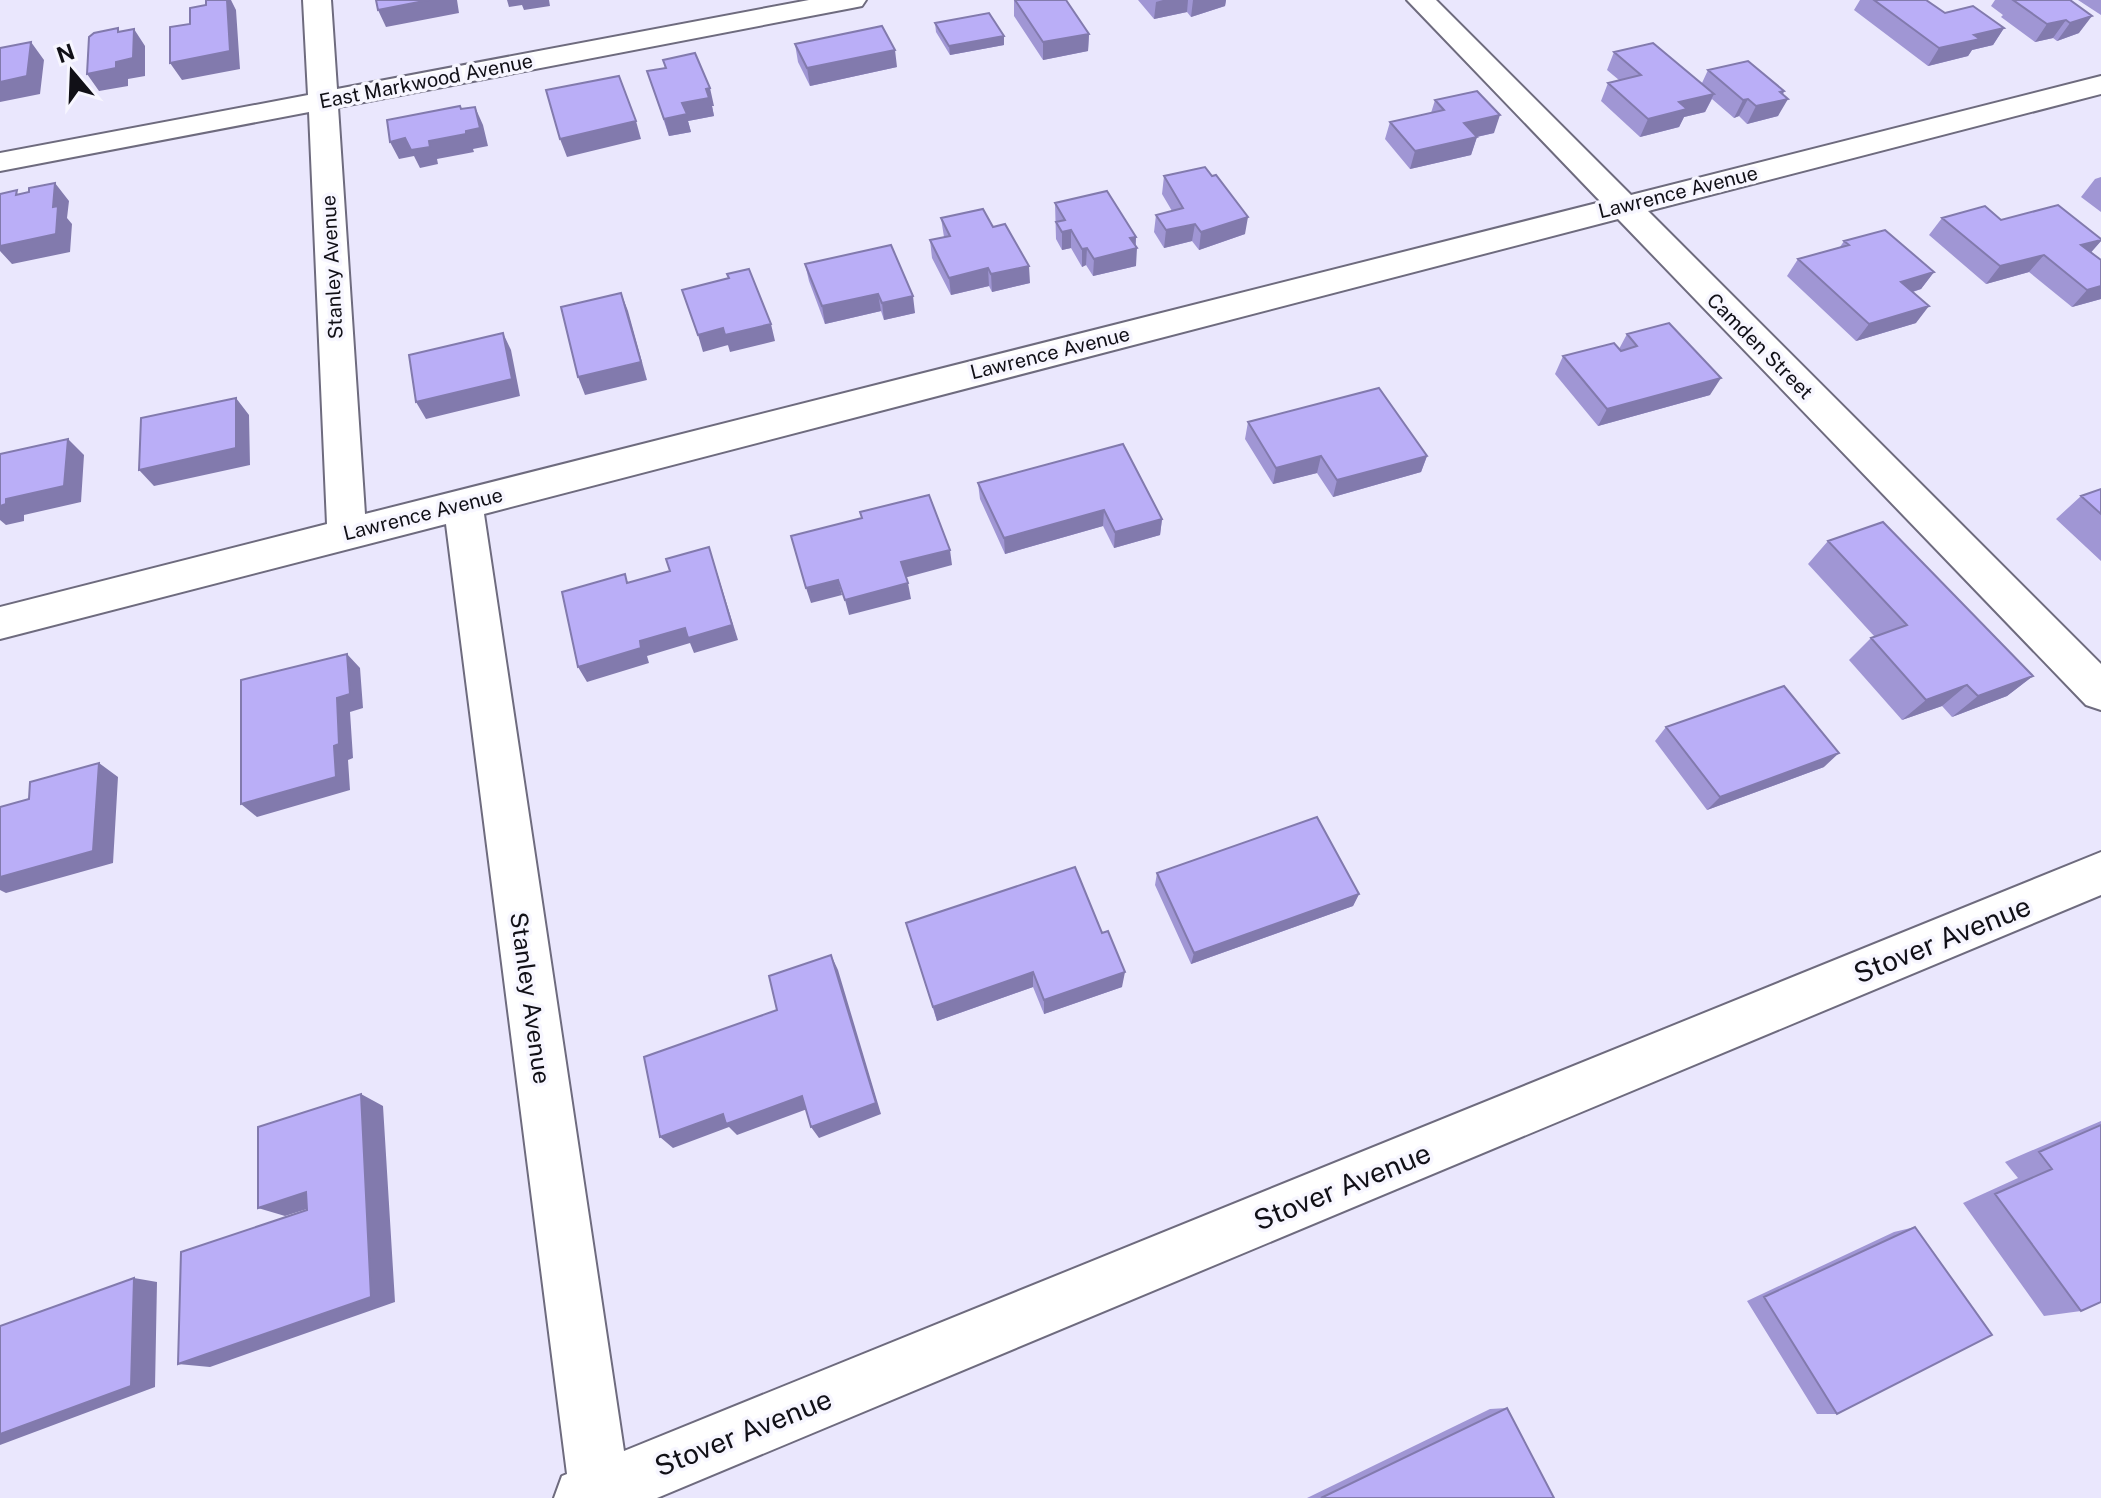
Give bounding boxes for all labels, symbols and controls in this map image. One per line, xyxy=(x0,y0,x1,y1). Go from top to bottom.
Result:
north arrow xyxy=(32,32,112,112)
text: N xyxy=(53,38,78,68)
street label: East Markwood Avenue xyxy=(317,48,535,114)
street label: Lawrence Avenue xyxy=(1596,161,1760,223)
street label: Stanley Avenue xyxy=(316,194,348,340)
street label: Camden Street xyxy=(1702,288,1818,404)
street label: Lawrence Avenue xyxy=(968,322,1132,384)
street label: Lawrence Avenue xyxy=(341,483,505,545)
street label: Stover Avenue xyxy=(1849,889,2035,989)
street label: Stanley Avenue xyxy=(505,910,557,1086)
street label: Stover Avenue xyxy=(1249,1136,1435,1236)
street label: Stover Avenue xyxy=(650,1382,836,1482)

